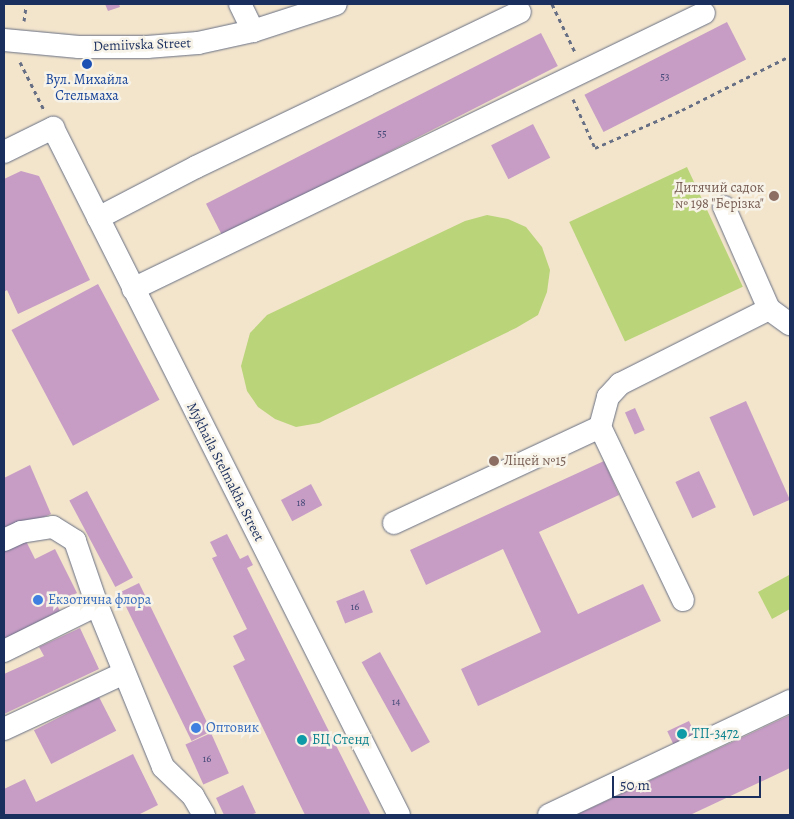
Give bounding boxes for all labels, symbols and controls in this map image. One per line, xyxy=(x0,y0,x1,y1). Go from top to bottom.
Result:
street label: Demiivska Street xyxy=(93,35,191,55)
marker: Вул. Михайла Стельмаха xyxy=(81,58,93,70)
house number: 53 xyxy=(660,70,670,84)
place label: Вул. Михайла Стельмаха xyxy=(45,72,129,104)
house number: 55 xyxy=(377,127,387,141)
place label: Дитячий садок № 198 "Берізка" xyxy=(674,180,764,212)
marker: Дитячий садок № 198 "Берізка" xyxy=(768,190,780,202)
street label: Mykhaila Stelmakha Street xyxy=(183,400,267,544)
place label: Ліцей №15 xyxy=(504,453,566,469)
marker: Ліцей №15 xyxy=(488,455,500,467)
house number: 18 xyxy=(296,496,306,510)
place label: Екзотична флора xyxy=(48,592,151,608)
marker: Екзотична флора xyxy=(32,594,44,606)
house number: 16 xyxy=(351,600,359,614)
house number: 14 xyxy=(392,695,400,709)
place label: Оптовик xyxy=(206,720,259,736)
marker: Оптовик xyxy=(190,722,202,734)
place label: ТП-3472 xyxy=(692,726,739,742)
marker: ТП-3472 xyxy=(676,728,688,740)
place label: БЦ Стенд xyxy=(312,732,369,748)
marker: БЦ Стенд xyxy=(296,734,308,746)
house number: 16 xyxy=(203,752,211,766)
scale bar xyxy=(614,766,763,798)
text: 50 m xyxy=(620,775,650,795)

